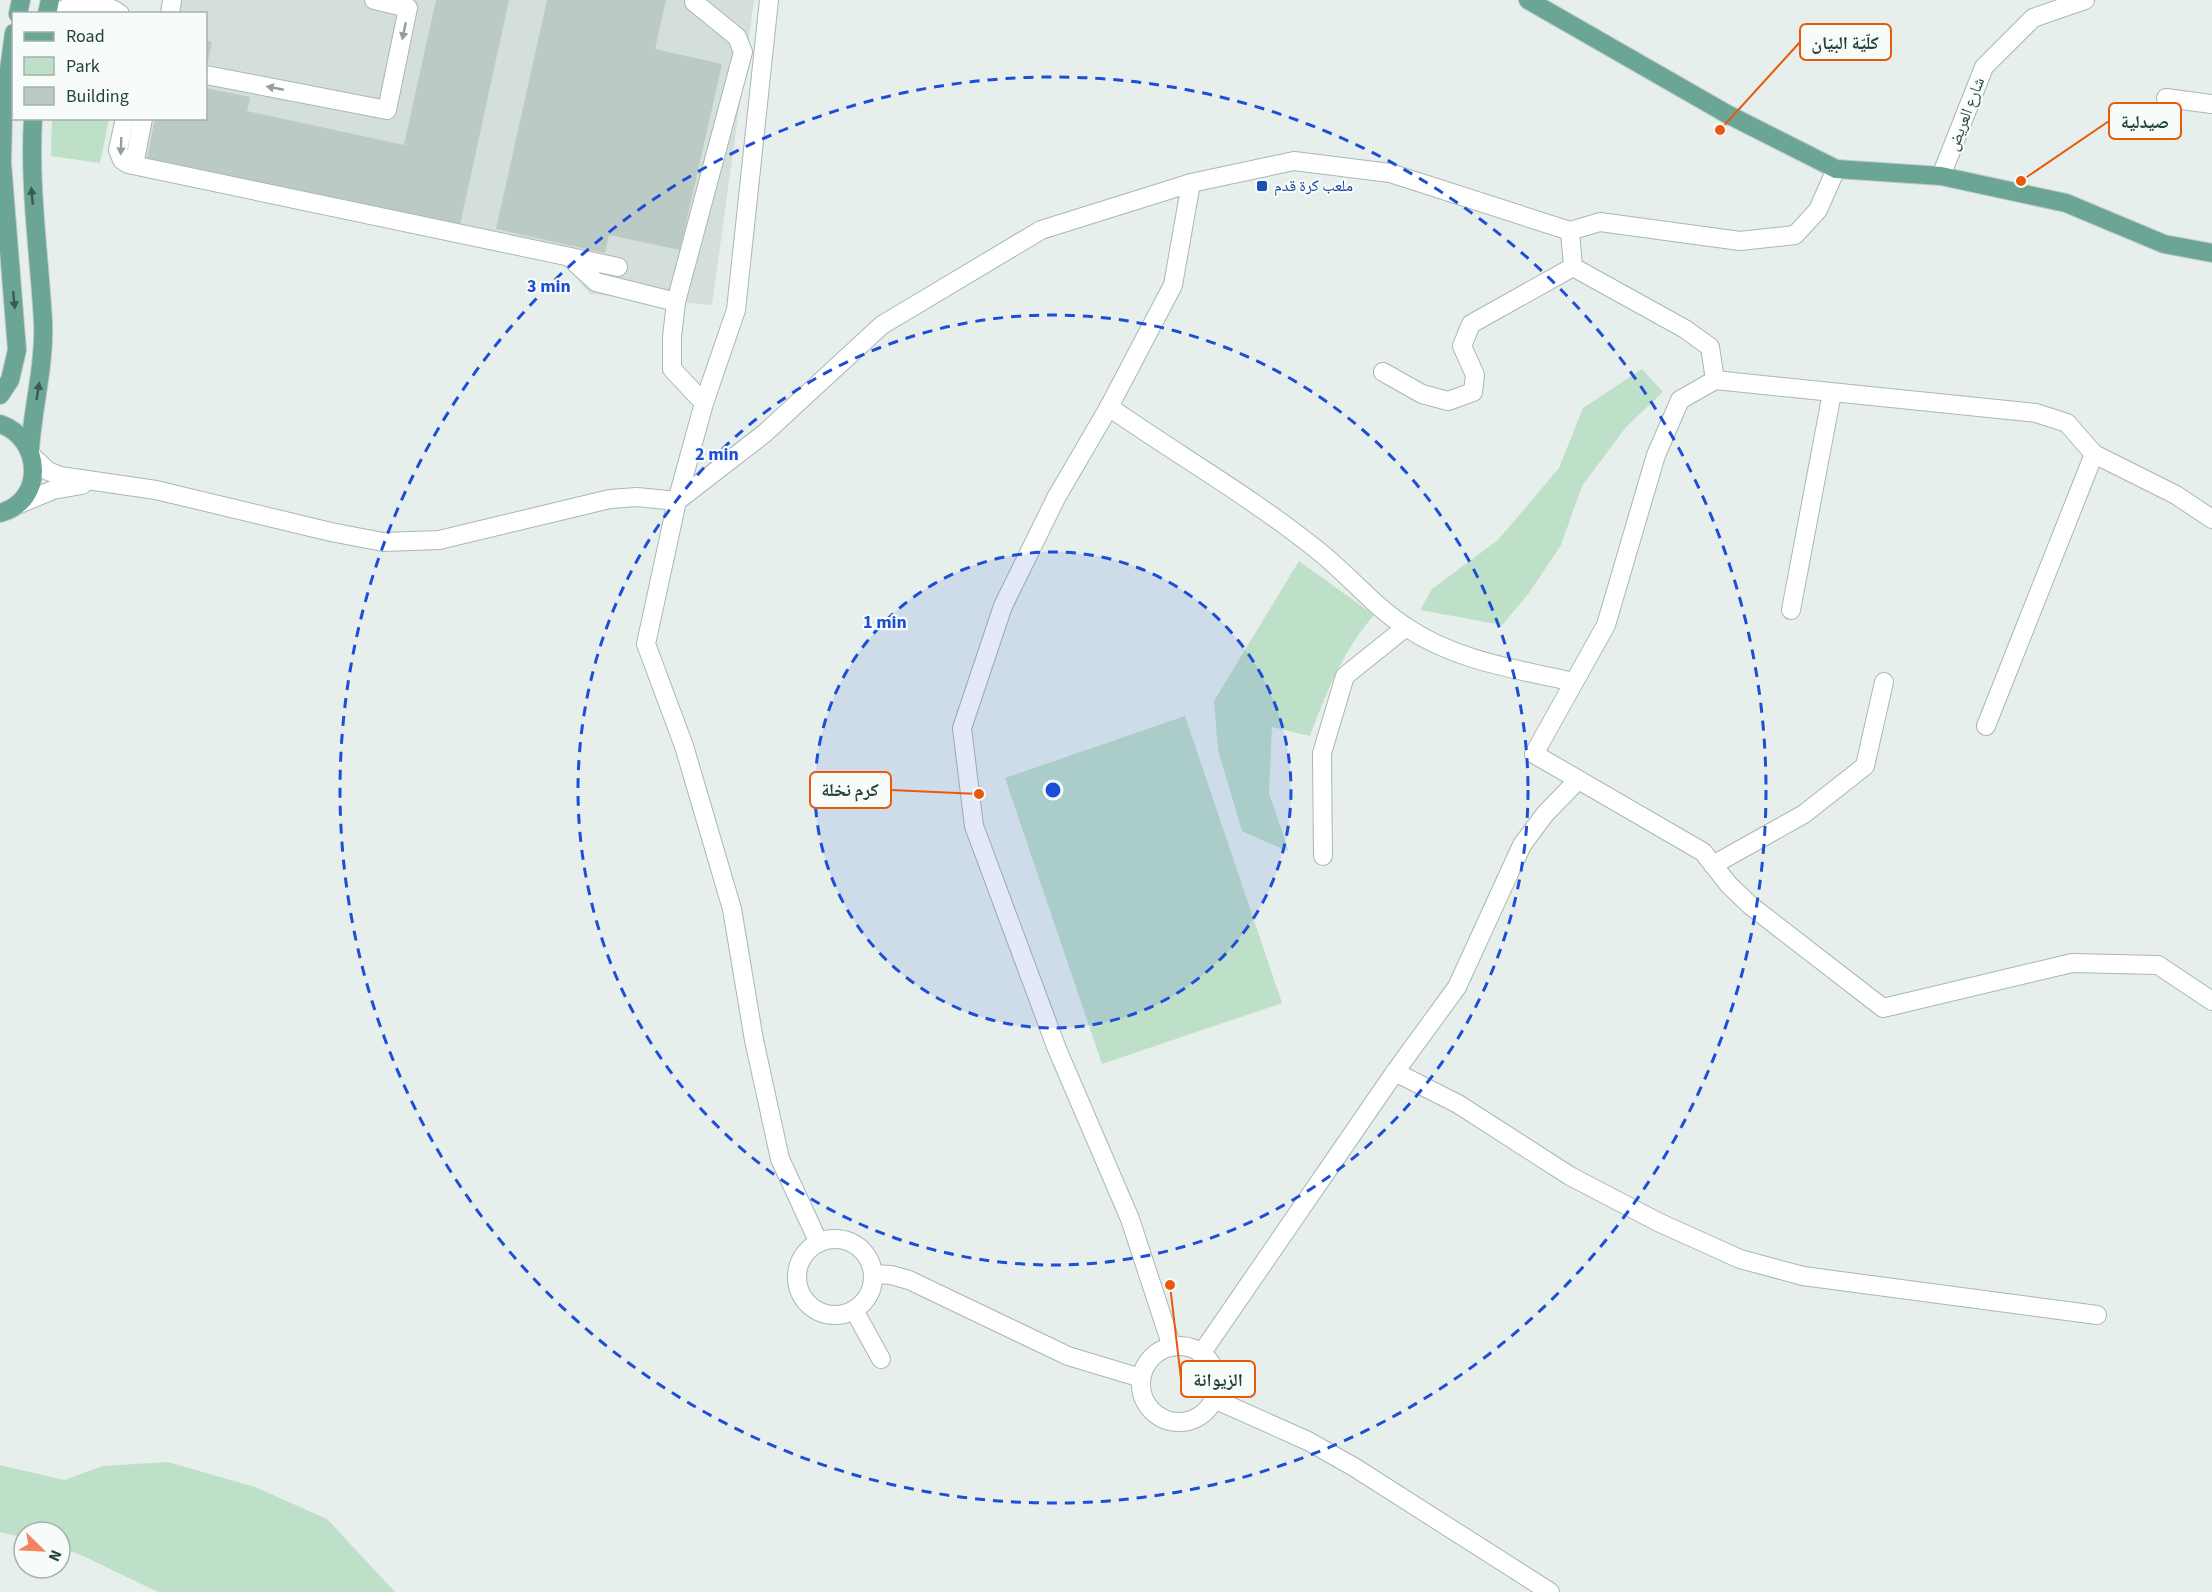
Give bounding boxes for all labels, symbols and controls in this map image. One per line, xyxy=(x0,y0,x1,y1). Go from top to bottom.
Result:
legend xyxy=(12,12,207,120)
one-way arrow xyxy=(398,22,408,40)
text: Road xyxy=(66,24,105,49)
callout: كلّيّة البيّان xyxy=(1800,24,1891,60)
text: كلّيّة البيّان xyxy=(1811,31,1879,56)
text: Park xyxy=(66,54,100,79)
street label: شارع العريض xyxy=(1942,74,1990,154)
one-way arrow xyxy=(265,83,284,92)
text: Building xyxy=(66,84,129,109)
callout: صيدلية xyxy=(2109,103,2181,139)
text: صيدلية xyxy=(2121,110,2169,135)
one-way arrow xyxy=(116,137,125,156)
place label: ملعب كرة قدم xyxy=(1274,175,1353,197)
marker: ملعب كرة قدم xyxy=(1255,179,1269,193)
one-way arrow xyxy=(27,187,37,206)
text: 3 min xyxy=(527,274,571,299)
one-way arrow xyxy=(9,290,19,309)
one-way arrow xyxy=(33,381,42,400)
text: 2 min xyxy=(695,442,739,467)
text: 1 min xyxy=(863,610,907,635)
callout: كرم نخلة xyxy=(810,772,891,808)
text: كرم نخلة xyxy=(821,778,879,803)
centre of rings xyxy=(1043,780,1063,800)
callout: الزيوانة xyxy=(1181,1361,1255,1397)
text: الزيوانة xyxy=(1193,1368,1243,1393)
north arrow xyxy=(12,1520,72,1580)
text: N xyxy=(43,1546,67,1565)

